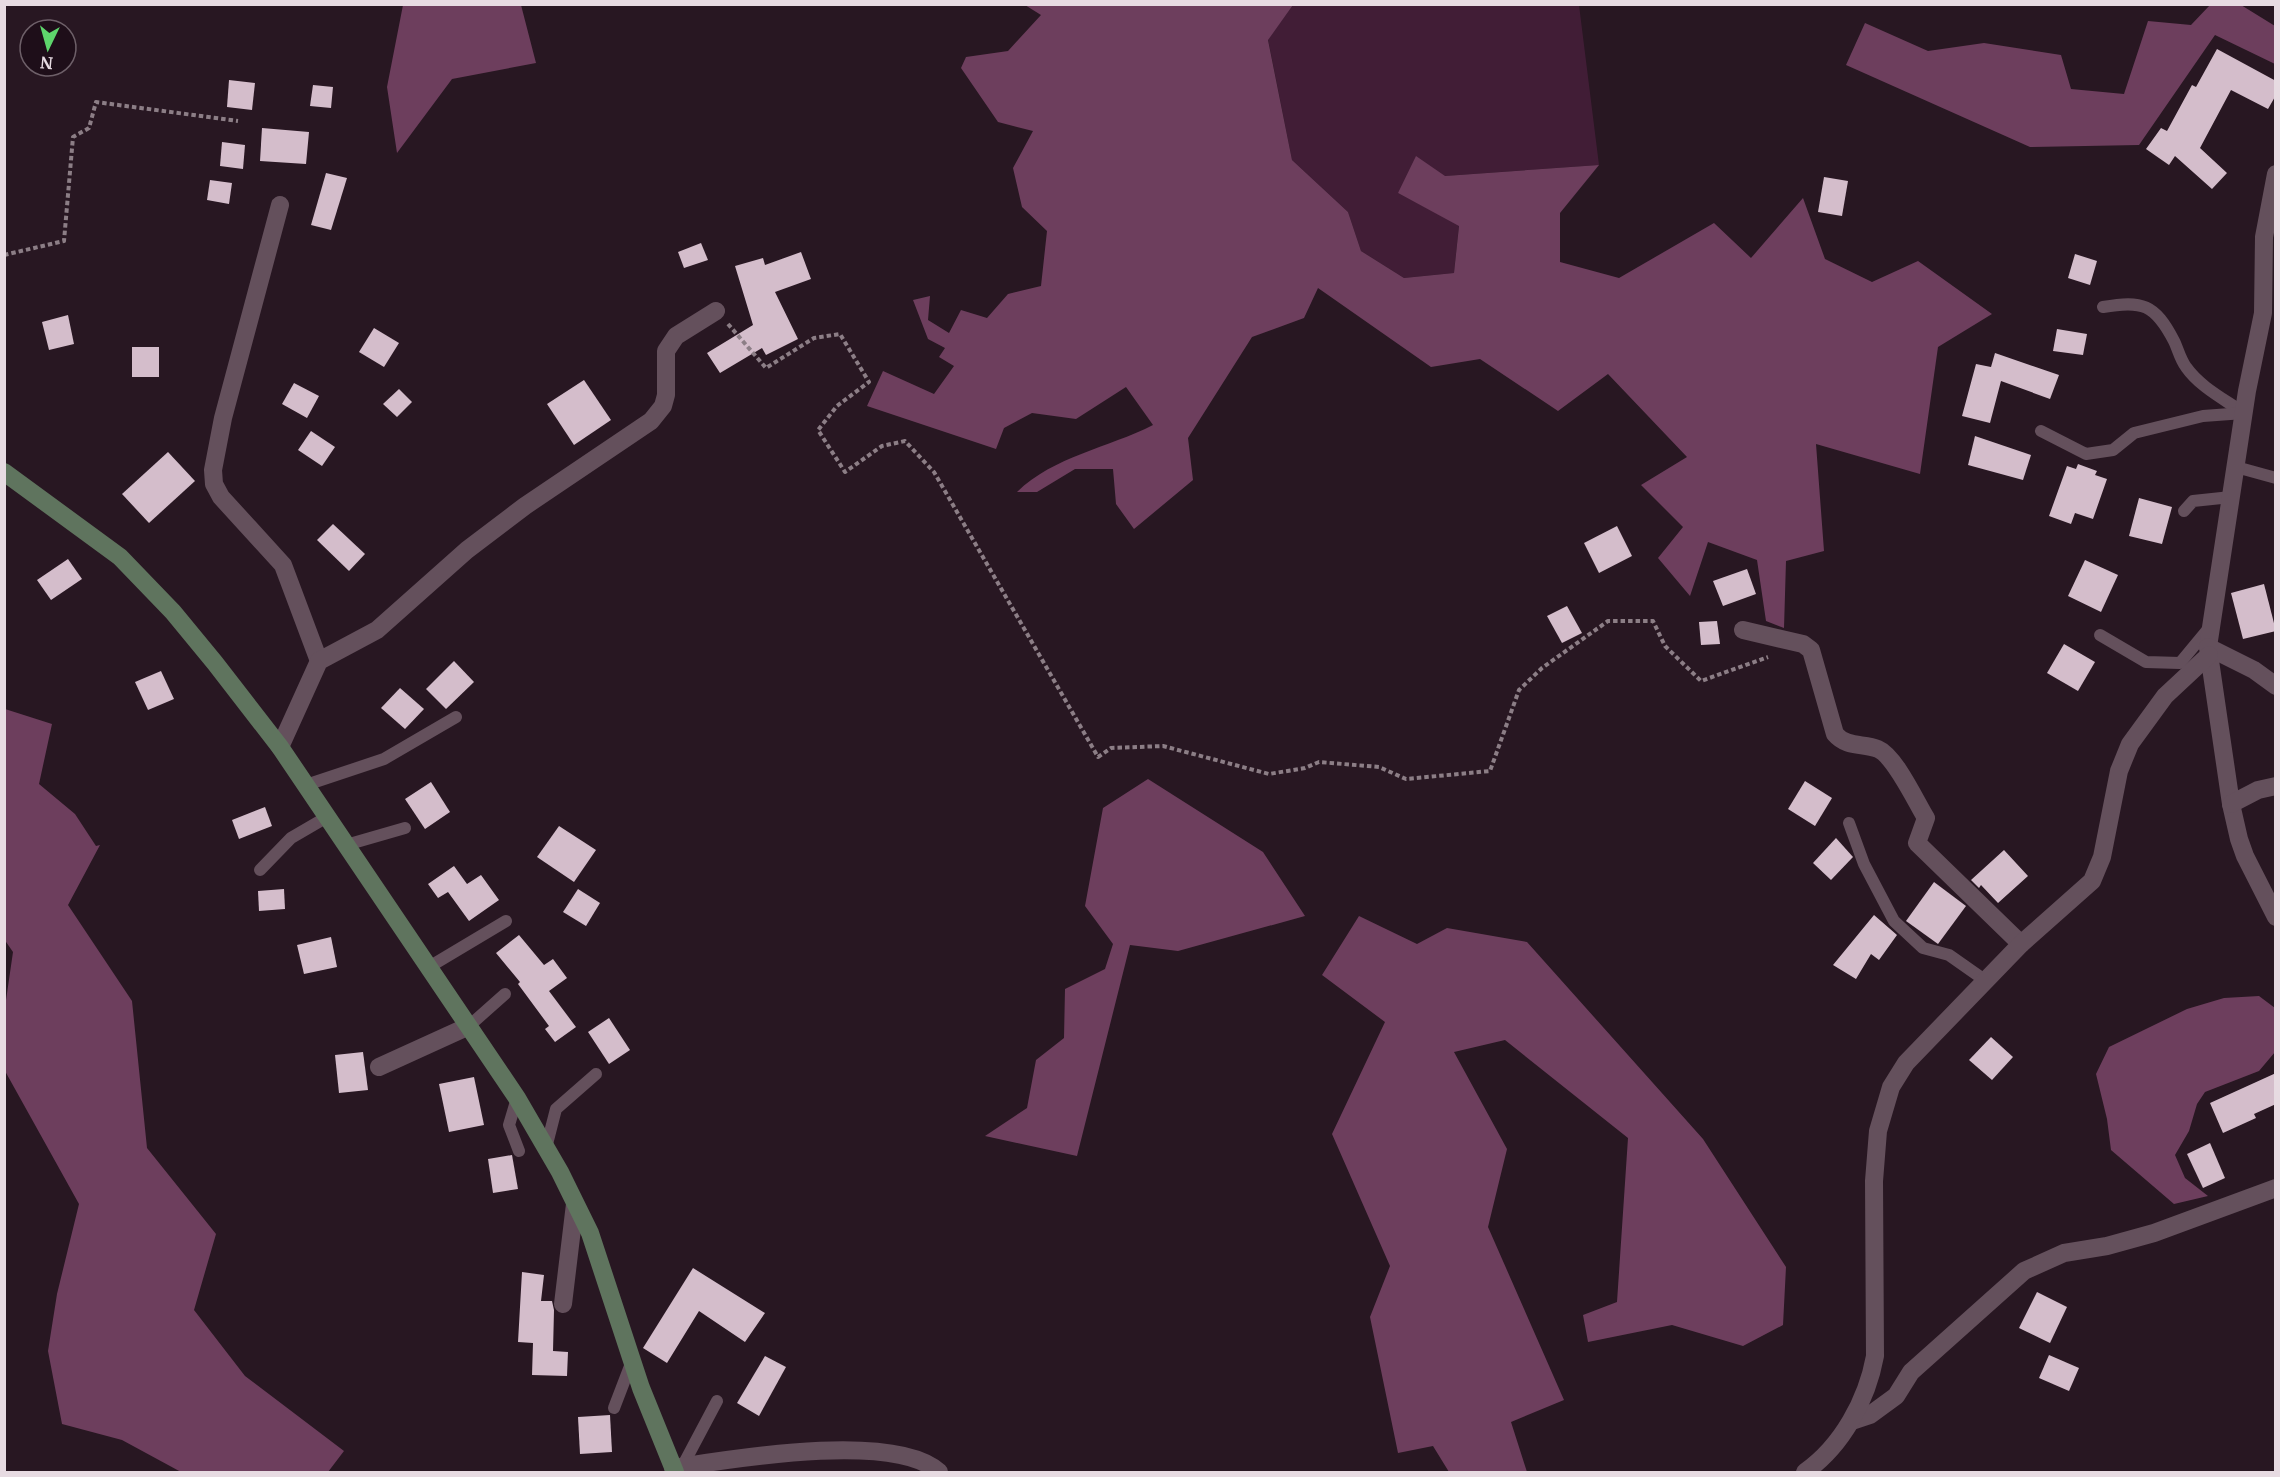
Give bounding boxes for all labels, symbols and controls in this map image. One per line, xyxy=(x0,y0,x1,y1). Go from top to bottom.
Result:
north arrow xyxy=(18,18,78,78)
text: N xyxy=(39,52,54,73)

